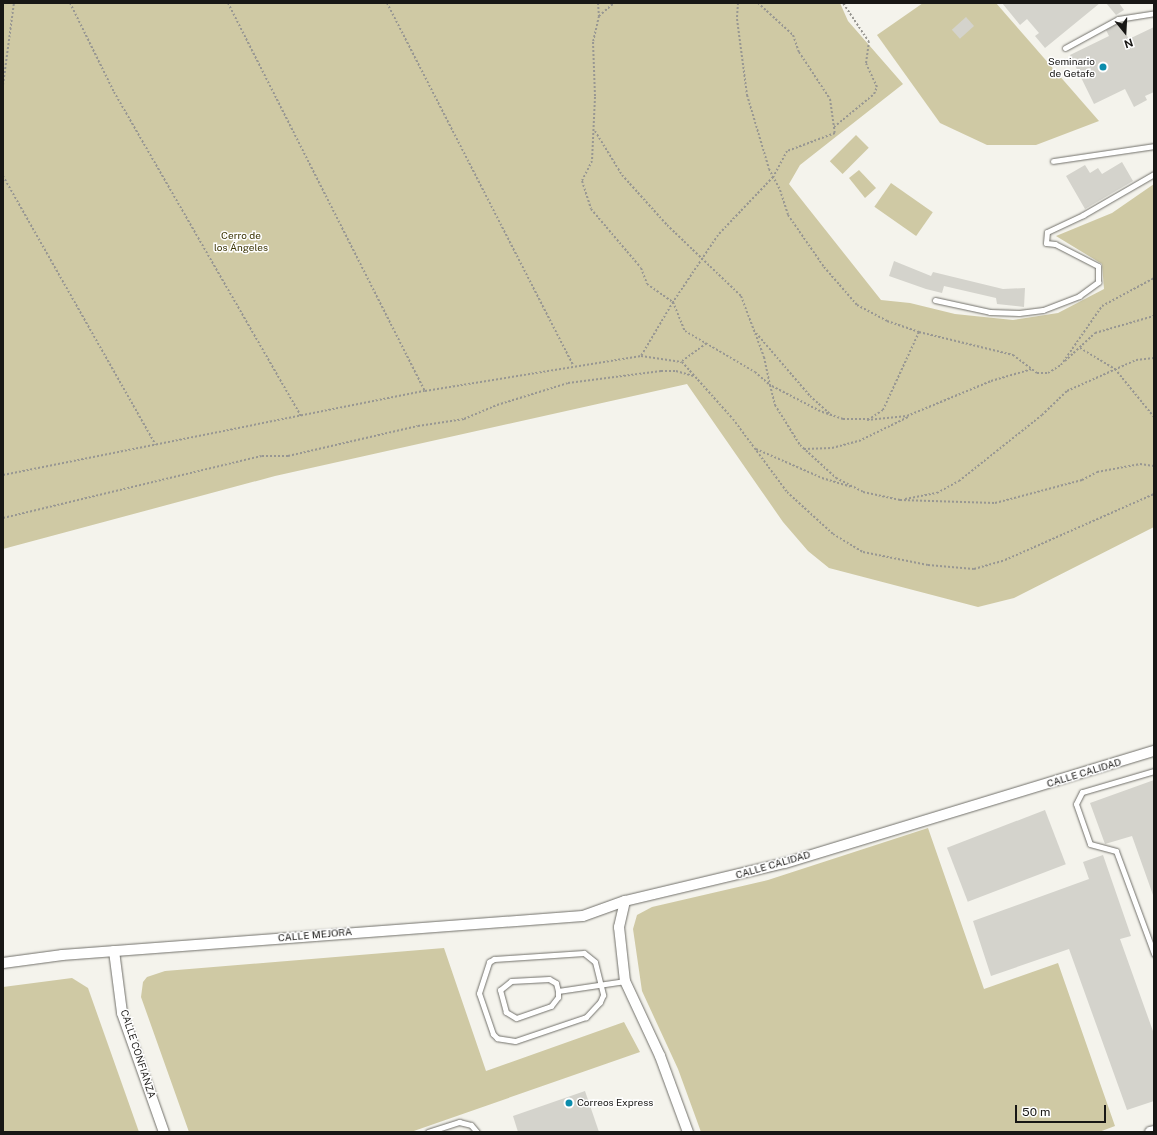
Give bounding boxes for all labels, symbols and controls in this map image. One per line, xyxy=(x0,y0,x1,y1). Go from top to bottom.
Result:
north arrow xyxy=(1105,12,1145,52)
text: N xyxy=(1123,36,1135,50)
place label: Seminario de Getafe xyxy=(1048,55,1095,78)
marker: Seminario de Getafe xyxy=(1098,62,1108,72)
park label: Cerro de los Ángeles xyxy=(214,229,268,252)
street label: CALLE CALIDAD xyxy=(1045,756,1123,790)
street label: CALLE CALIDAD xyxy=(734,849,812,881)
street label: CALLE MEJORA xyxy=(277,926,353,944)
street label: CALLE CONFIANZA xyxy=(118,1008,158,1100)
place label: Correos Express xyxy=(577,1097,653,1109)
scale bar xyxy=(1017,1097,1108,1123)
marker: Correos Express xyxy=(564,1098,574,1108)
text: 50 m xyxy=(1022,1105,1050,1119)

